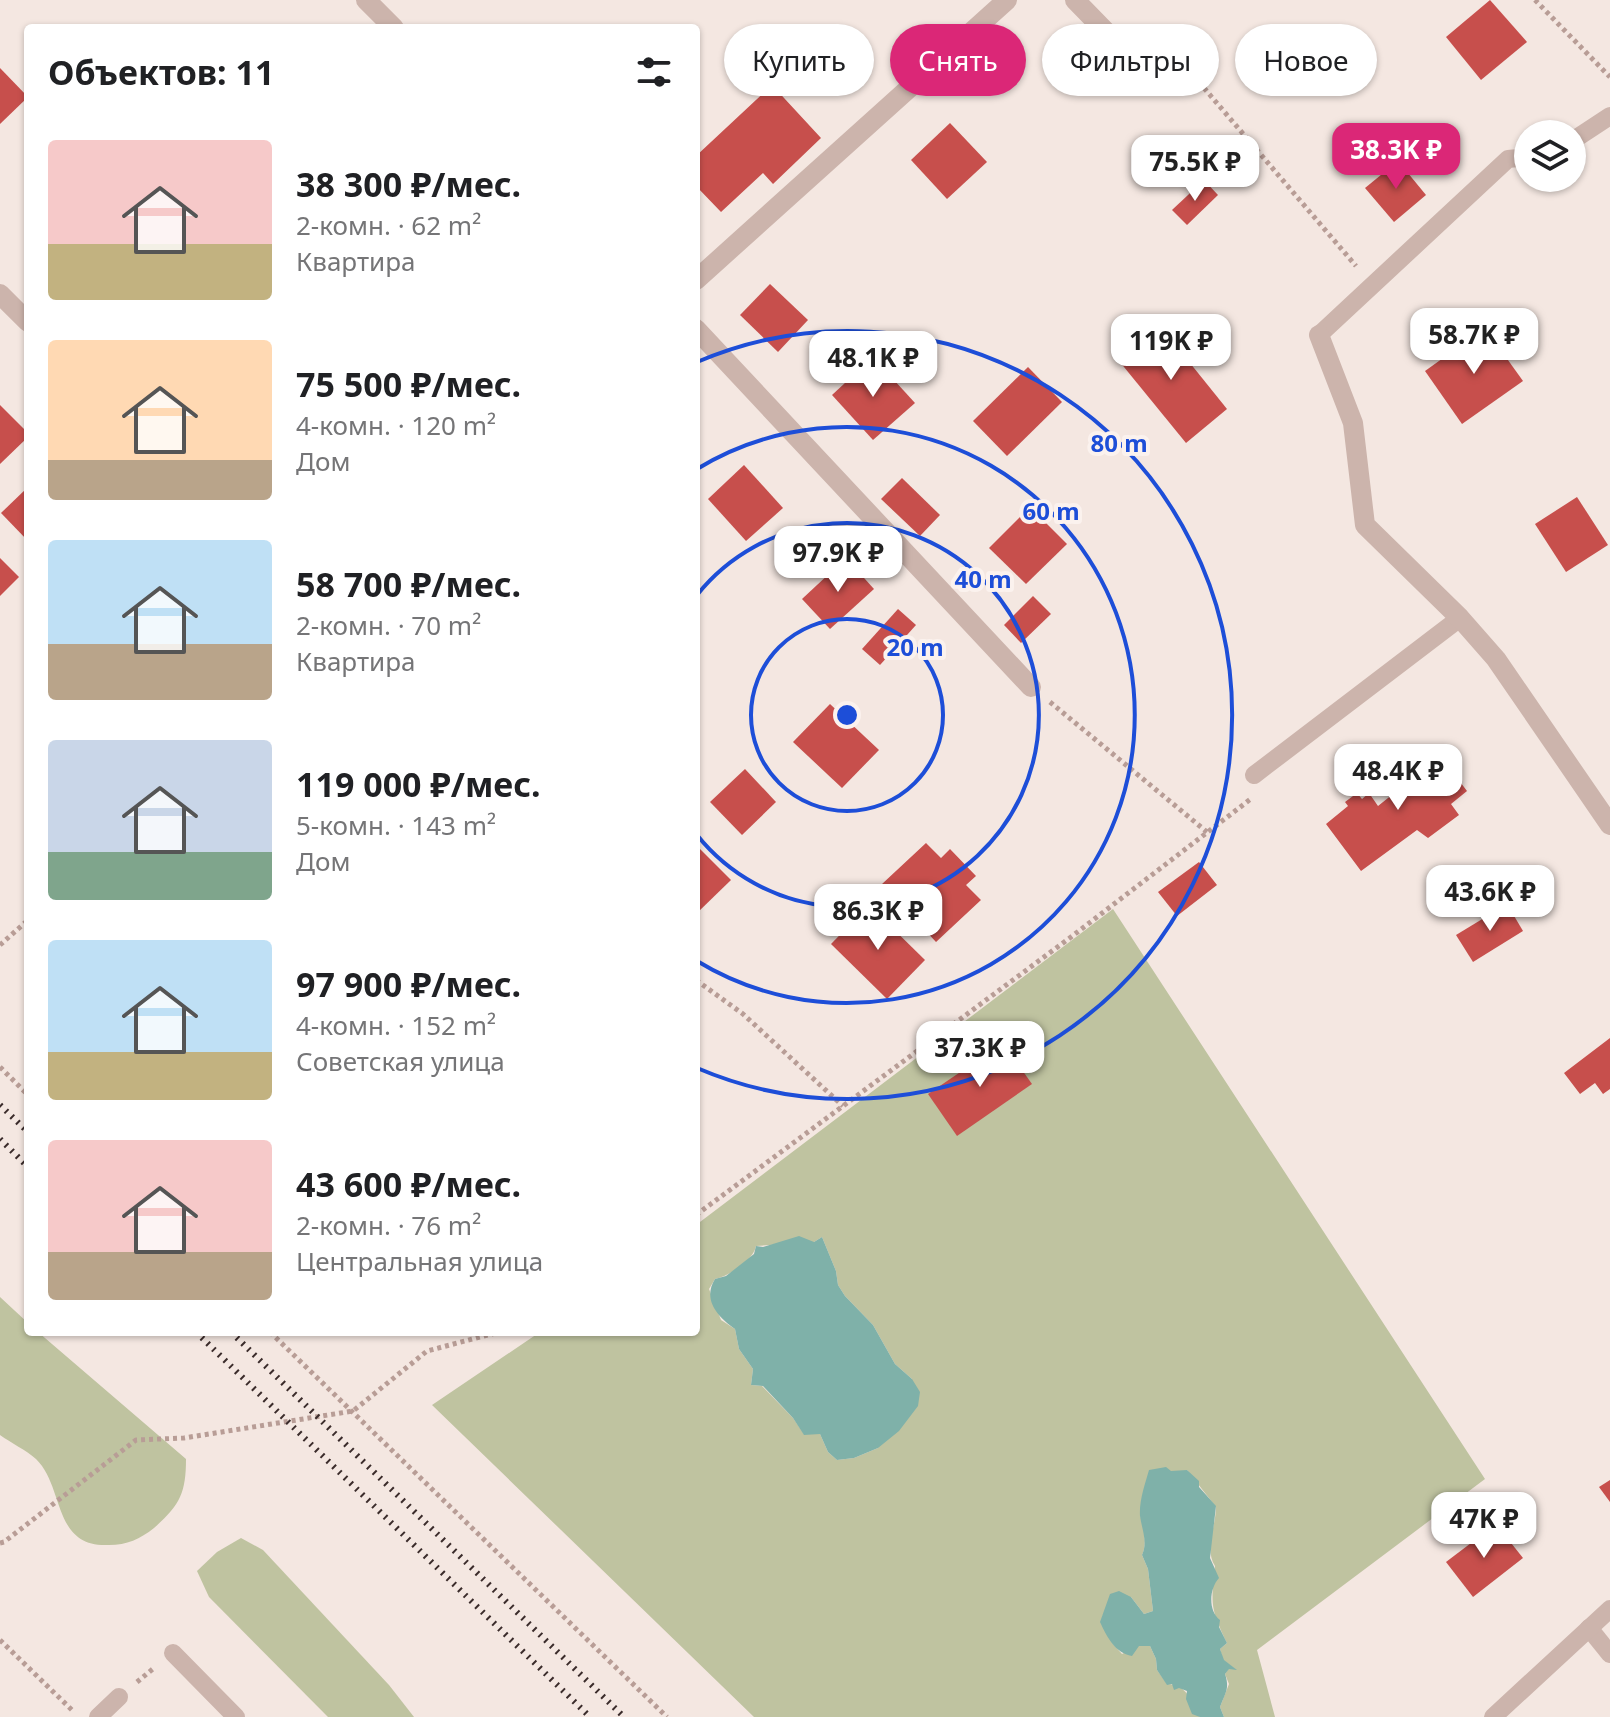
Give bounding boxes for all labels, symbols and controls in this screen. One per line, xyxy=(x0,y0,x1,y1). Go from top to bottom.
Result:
chip: Купить xyxy=(724,24,874,96)
chip: Снять xyxy=(890,24,1026,96)
chip: Фильтры xyxy=(1042,24,1219,96)
chip: Новое xyxy=(1235,24,1377,96)
text: Объектов: 11 xyxy=(48,49,274,95)
icon: filters xyxy=(632,50,676,94)
map controls xyxy=(1514,120,1586,192)
button: layers xyxy=(1514,120,1586,192)
pin: 38.3K ₽ xyxy=(1322,123,1470,191)
text: 38.3K ₽ xyxy=(1350,131,1442,167)
pin: 75.5K ₽ xyxy=(1121,135,1269,203)
text: 75.5K ₽ xyxy=(1149,143,1241,179)
text: 38 300 ₽/мес. xyxy=(296,161,521,207)
icon: home xyxy=(112,172,208,268)
text: 2-комн. · 62 m² xyxy=(296,207,481,243)
text: Квартира xyxy=(296,243,415,279)
pin: 58.7K ₽ xyxy=(1400,308,1548,376)
pin: 119K ₽ xyxy=(1106,314,1236,382)
text: 58.7K ₽ xyxy=(1428,316,1520,352)
text: 119K ₽ xyxy=(1129,322,1213,358)
pin: 48.1K ₽ xyxy=(799,331,947,399)
text: 48.1K ₽ xyxy=(827,339,919,375)
text: 75 500 ₽/мес. xyxy=(296,361,521,407)
icon: home xyxy=(112,372,208,468)
text: 4-комн. · 120 m² xyxy=(296,407,496,443)
text: 80 m xyxy=(1090,426,1148,459)
text: Дом xyxy=(296,443,350,479)
text: 60 m xyxy=(1022,494,1080,527)
pin: 97.9K ₽ xyxy=(764,526,912,594)
text: 97.9K ₽ xyxy=(792,534,884,570)
text: 58 700 ₽/мес. xyxy=(296,561,521,607)
text: 40 m xyxy=(954,562,1012,595)
icon: home xyxy=(112,572,208,668)
text: 2-комн. · 70 m² xyxy=(296,607,481,643)
text: 20 m xyxy=(886,630,944,663)
text: Квартира xyxy=(296,643,415,679)
centre of rings xyxy=(833,701,861,729)
pin: 48.4K ₽ xyxy=(1324,744,1472,812)
text: 48.4K ₽ xyxy=(1352,752,1444,788)
text: 119 000 ₽/мес. xyxy=(296,761,541,807)
icon: home xyxy=(112,772,208,868)
text: 5-комн. · 143 m² xyxy=(296,807,496,843)
text: Дом xyxy=(296,843,350,879)
pin: 43.6K ₽ xyxy=(1416,865,1564,933)
text: 43.6K ₽ xyxy=(1444,873,1536,909)
pin: 86.3K ₽ xyxy=(804,884,952,952)
text: 86.3K ₽ xyxy=(832,892,924,928)
text: 97 900 ₽/мес. xyxy=(296,961,521,1007)
icon: home xyxy=(112,972,208,1068)
text: 4-комн. · 152 m² xyxy=(296,1007,496,1043)
pin: 37.3K ₽ xyxy=(906,1021,1054,1089)
text: 37.3K ₽ xyxy=(934,1029,1026,1065)
text: Советская улица xyxy=(296,1043,505,1079)
text: 43 600 ₽/мес. xyxy=(296,1161,521,1207)
icon: home xyxy=(112,1172,208,1268)
text: 2-комн. · 76 m² xyxy=(296,1207,481,1243)
text: Центральная улица xyxy=(296,1243,543,1279)
pin: 47K ₽ xyxy=(1428,1492,1540,1560)
text: 47K ₽ xyxy=(1449,1500,1519,1536)

